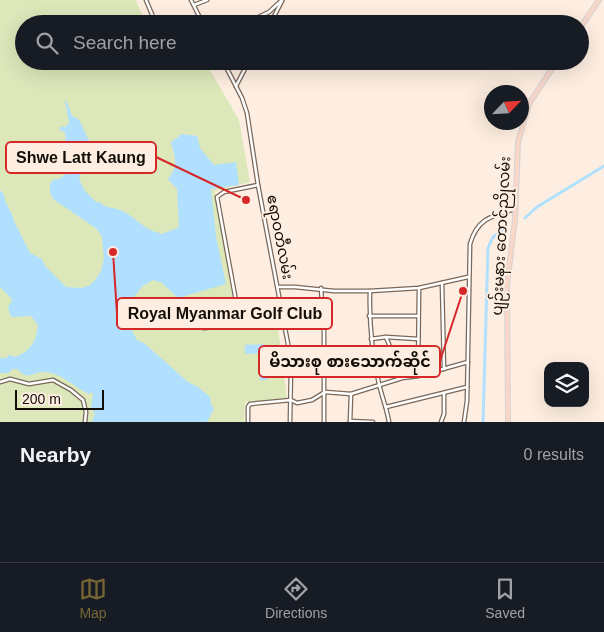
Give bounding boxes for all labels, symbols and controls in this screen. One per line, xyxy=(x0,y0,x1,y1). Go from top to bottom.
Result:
search box xyxy=(15,15,589,70)
icon: search xyxy=(33,29,61,57)
text: Search here xyxy=(73,32,177,53)
north arrow xyxy=(484,85,529,130)
callout: Shwe Latt Kaung xyxy=(6,142,156,173)
text: Shwe Latt Kaung xyxy=(16,149,146,166)
street label: ပျဉ်းမနား တောင်ညိုလမ်း xyxy=(487,156,517,316)
street label: ဧရာဝတီလမ်း xyxy=(260,193,298,281)
callout: Royal Myanmar Golf Club xyxy=(117,298,332,329)
text: Royal Myanmar Golf Club xyxy=(128,305,323,322)
callout: မိသားစု စားသောက်ဆိုင် xyxy=(259,346,440,377)
text: မိသားစု စားသောက်ဆိုင် xyxy=(269,350,431,375)
map controls xyxy=(544,362,589,407)
button: layers xyxy=(544,362,589,407)
scale bar xyxy=(15,387,104,410)
text: 200 m xyxy=(22,391,61,407)
text: Nearby xyxy=(20,443,91,466)
text: 0 results xyxy=(524,446,584,463)
tab: Map xyxy=(79,575,107,621)
tab: Directions xyxy=(265,575,327,621)
tab: Saved xyxy=(485,575,525,621)

